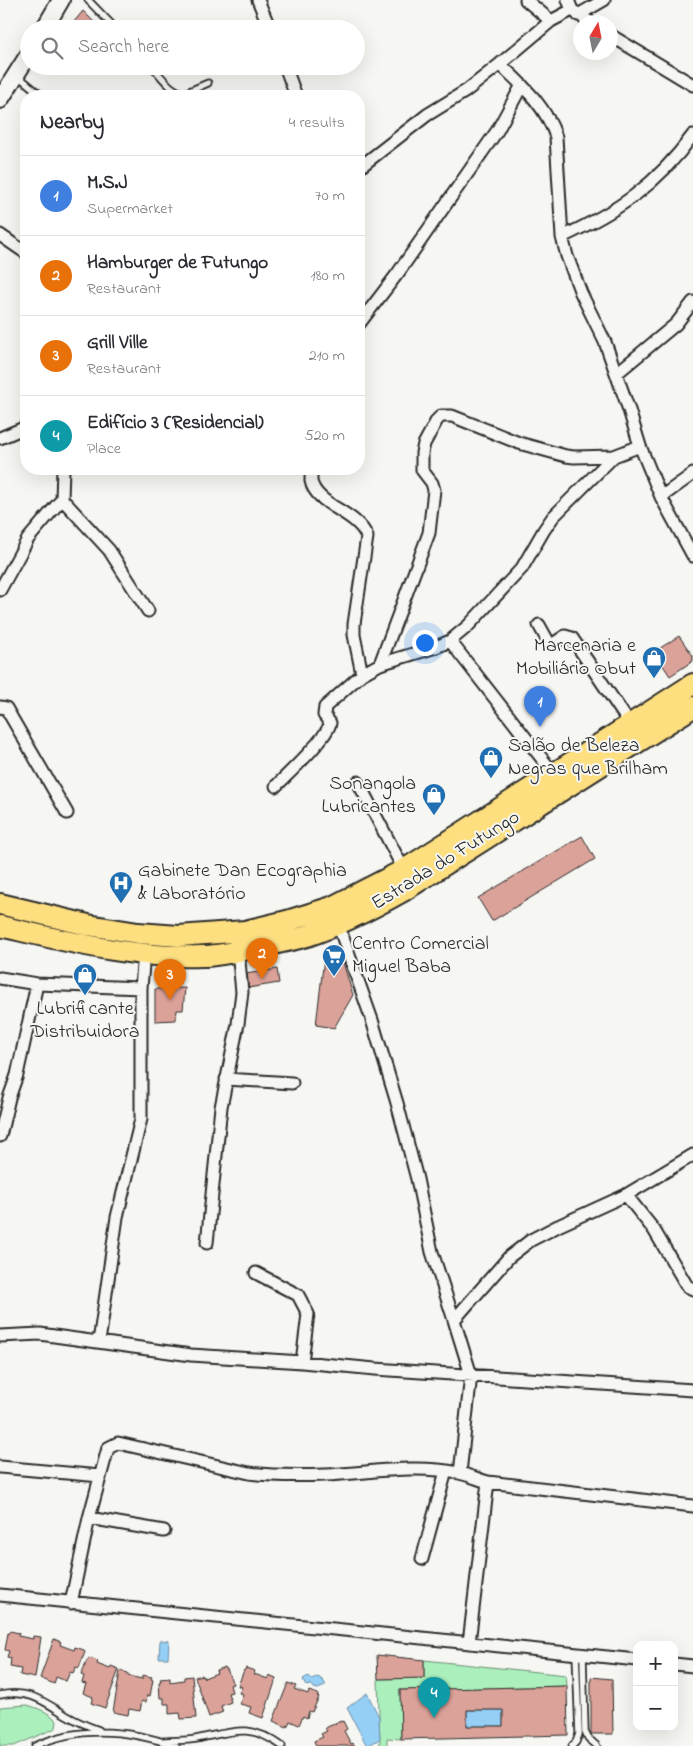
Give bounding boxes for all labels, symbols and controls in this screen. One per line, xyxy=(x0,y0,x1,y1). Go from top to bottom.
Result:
north arrow xyxy=(573,15,618,60)
search box xyxy=(20,20,365,75)
icon: search xyxy=(38,34,66,62)
text: Search here xyxy=(78,34,169,61)
text: Nearby xyxy=(40,108,104,138)
text: 4 results xyxy=(289,111,345,135)
text: M.S.J xyxy=(87,170,128,197)
text: 1 xyxy=(53,184,59,208)
text: 70 m xyxy=(315,184,345,208)
text: Supermarket xyxy=(87,197,173,221)
text: Hamburger de Futungo xyxy=(87,250,268,277)
text: 2 xyxy=(52,264,60,288)
text: 180 m xyxy=(311,264,345,288)
text: Restaurant xyxy=(87,277,161,301)
text: Grill Ville xyxy=(87,330,148,357)
text: 3 xyxy=(53,344,59,368)
text: 210 m xyxy=(309,344,345,368)
text: Restaurant xyxy=(87,357,161,381)
text: Edifício 3 (Residencial) xyxy=(87,410,263,437)
text: 4 xyxy=(53,424,59,448)
text: 520 m xyxy=(305,424,345,448)
text: Place xyxy=(87,437,121,461)
your location xyxy=(412,630,438,656)
place label: Marcenaria e Mobiliário Obut xyxy=(516,632,636,684)
shop icon: Marcenaria e Mobiliário Obut xyxy=(641,645,667,679)
pin: 1 xyxy=(524,686,556,727)
place label: Salão de Beleza Negras que Brilham xyxy=(508,732,668,785)
shop icon: Salão de Beleza Negras que Brilham xyxy=(478,745,504,779)
place label: Sonangola Lubricantes xyxy=(321,770,416,822)
shop icon: Sonangola Lubricantes xyxy=(421,782,447,816)
street label: Estrada do Futungo xyxy=(366,804,526,919)
place label: Gabinete Dan Ecographia & Laboratório xyxy=(138,857,347,909)
hospital icon: Gabinete Dan Ecographia & Laboratório xyxy=(108,870,134,904)
place label: Centro Comercial Miguel Baba xyxy=(352,930,489,983)
pin: 2 xyxy=(246,938,278,979)
supermarket icon: Centro Comercial Miguel Baba xyxy=(321,943,347,977)
pin: 3 xyxy=(154,959,186,1000)
shop icon: Lubrificante Distribuidora xyxy=(72,962,98,996)
place label: Lubrificante Distribuidora xyxy=(29,995,140,1047)
map controls xyxy=(633,1641,678,1731)
button: + xyxy=(633,1641,678,1686)
pin: 4 xyxy=(418,1677,450,1718)
button: − xyxy=(633,1686,678,1731)

